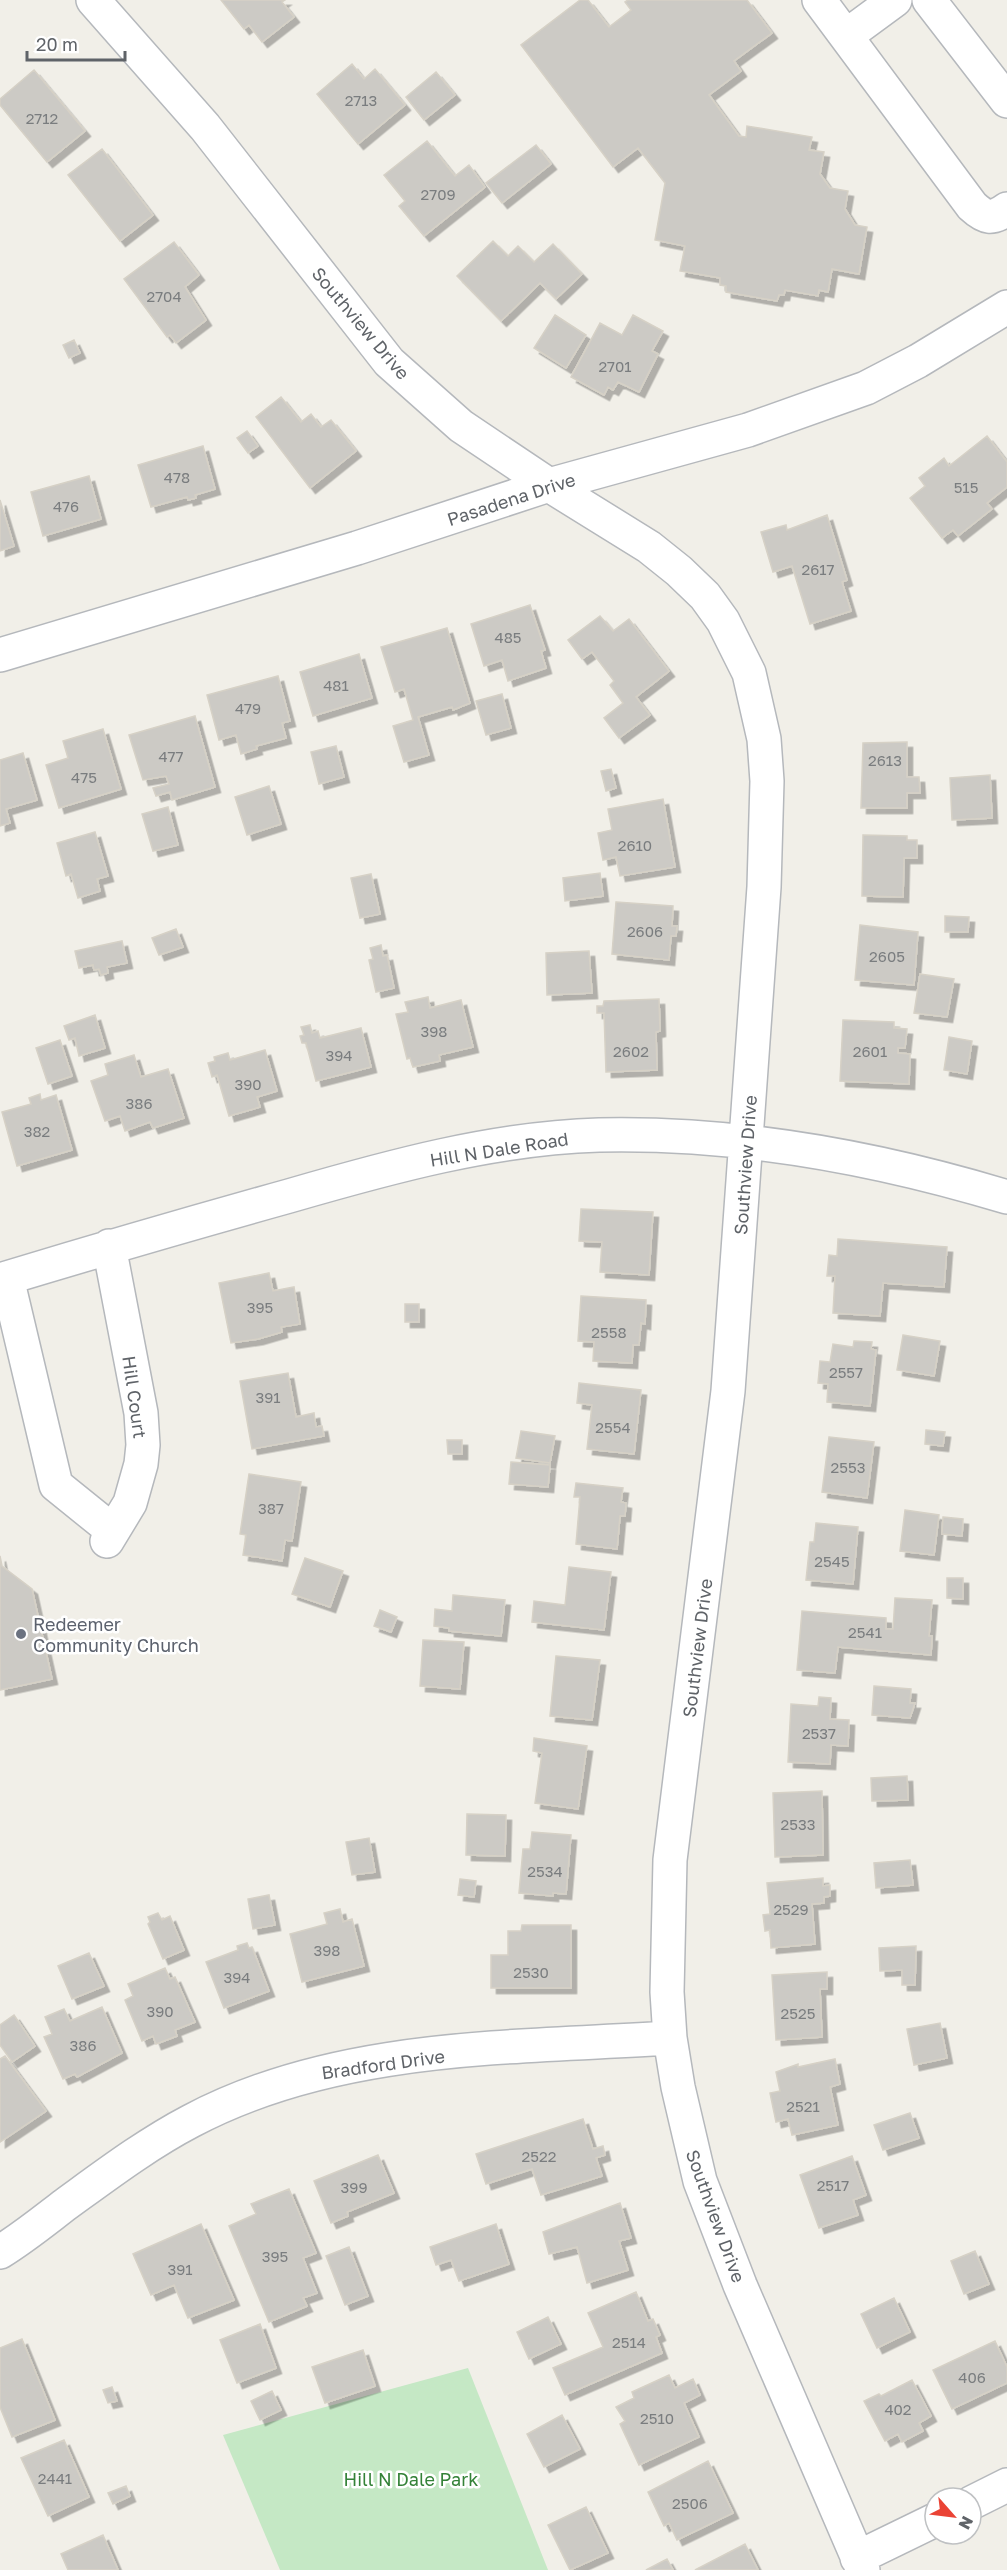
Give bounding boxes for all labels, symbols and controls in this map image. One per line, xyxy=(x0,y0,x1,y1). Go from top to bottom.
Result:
scale bar xyxy=(27,24,124,62)
text: 20 m xyxy=(36,33,78,55)
house number: 2713 xyxy=(345,91,377,109)
house number: 2712 xyxy=(26,109,58,127)
house number: 2709 xyxy=(420,185,456,203)
street label: Southview Drive xyxy=(308,262,414,384)
house number: 2704 xyxy=(146,287,182,305)
house number: 2701 xyxy=(598,357,632,375)
house number: 478 xyxy=(164,468,190,486)
street label: Pasadena Drive xyxy=(444,468,578,530)
house number: 515 xyxy=(954,478,978,496)
house number: 476 xyxy=(53,497,79,515)
house number: 2617 xyxy=(801,560,835,578)
house number: 485 xyxy=(494,628,522,646)
house number: 481 xyxy=(323,676,349,694)
house number: 479 xyxy=(235,699,261,717)
house number: 477 xyxy=(158,747,184,765)
house number: 2613 xyxy=(868,751,902,769)
house number: 475 xyxy=(71,768,97,786)
house number: 2610 xyxy=(618,836,652,854)
house number: 2606 xyxy=(627,922,663,940)
house number: 2605 xyxy=(869,947,905,965)
house number: 398 xyxy=(420,1022,448,1040)
house number: 2602 xyxy=(613,1042,649,1060)
house number: 2601 xyxy=(853,1042,887,1060)
house number: 394 xyxy=(325,1046,353,1064)
house number: 390 xyxy=(234,1075,262,1093)
house number: 386 xyxy=(125,1094,153,1112)
street label: Southview Drive xyxy=(729,1094,761,1236)
house number: 382 xyxy=(24,1122,50,1140)
street label: Hill N Dale Road xyxy=(428,1127,570,1171)
house number: 395 xyxy=(247,1298,273,1316)
house number: 2558 xyxy=(591,1323,627,1341)
street label: Hill Court xyxy=(118,1354,152,1440)
house number: 2557 xyxy=(829,1363,863,1381)
house number: 391 xyxy=(255,1388,281,1406)
house number: 2554 xyxy=(595,1418,631,1436)
house number: 2553 xyxy=(831,1458,865,1476)
house number: 387 xyxy=(258,1499,284,1517)
house number: 2545 xyxy=(814,1552,850,1570)
street label: Southview Drive xyxy=(678,1577,716,1719)
place label: Redeemer Community Church xyxy=(33,1613,199,1656)
house number: 2541 xyxy=(848,1623,882,1641)
marker: Redeemer Community Church xyxy=(14,1627,28,1641)
house number: 2537 xyxy=(802,1724,836,1742)
house number: 2533 xyxy=(781,1815,815,1833)
house number: 2534 xyxy=(527,1862,563,1880)
house number: 2529 xyxy=(773,1900,809,1918)
house number: 398 xyxy=(313,1941,341,1959)
house number: 2530 xyxy=(513,1963,549,1981)
house number: 394 xyxy=(223,1968,251,1986)
house number: 390 xyxy=(146,2002,174,2020)
house number: 2525 xyxy=(781,2004,815,2022)
house number: 386 xyxy=(69,2036,97,2054)
street label: Bradford Drive xyxy=(320,2044,446,2084)
house number: 2521 xyxy=(786,2097,820,2115)
street label: Southview Drive xyxy=(682,2146,750,2286)
house number: 2522 xyxy=(522,2147,556,2165)
house number: 2517 xyxy=(817,2176,849,2194)
house number: 399 xyxy=(341,2178,367,2196)
house number: 395 xyxy=(262,2247,288,2265)
house number: 391 xyxy=(167,2260,193,2278)
house number: 2514 xyxy=(612,2333,646,2351)
house number: 406 xyxy=(958,2368,986,2386)
house number: 402 xyxy=(884,2400,912,2418)
house number: 2510 xyxy=(640,2409,674,2427)
park label: Hill N Dale Park xyxy=(344,2468,478,2490)
house number: 2441 xyxy=(38,2469,72,2487)
north arrow xyxy=(923,2486,983,2546)
house number: 2506 xyxy=(672,2494,708,2512)
text: N xyxy=(955,2513,978,2533)

